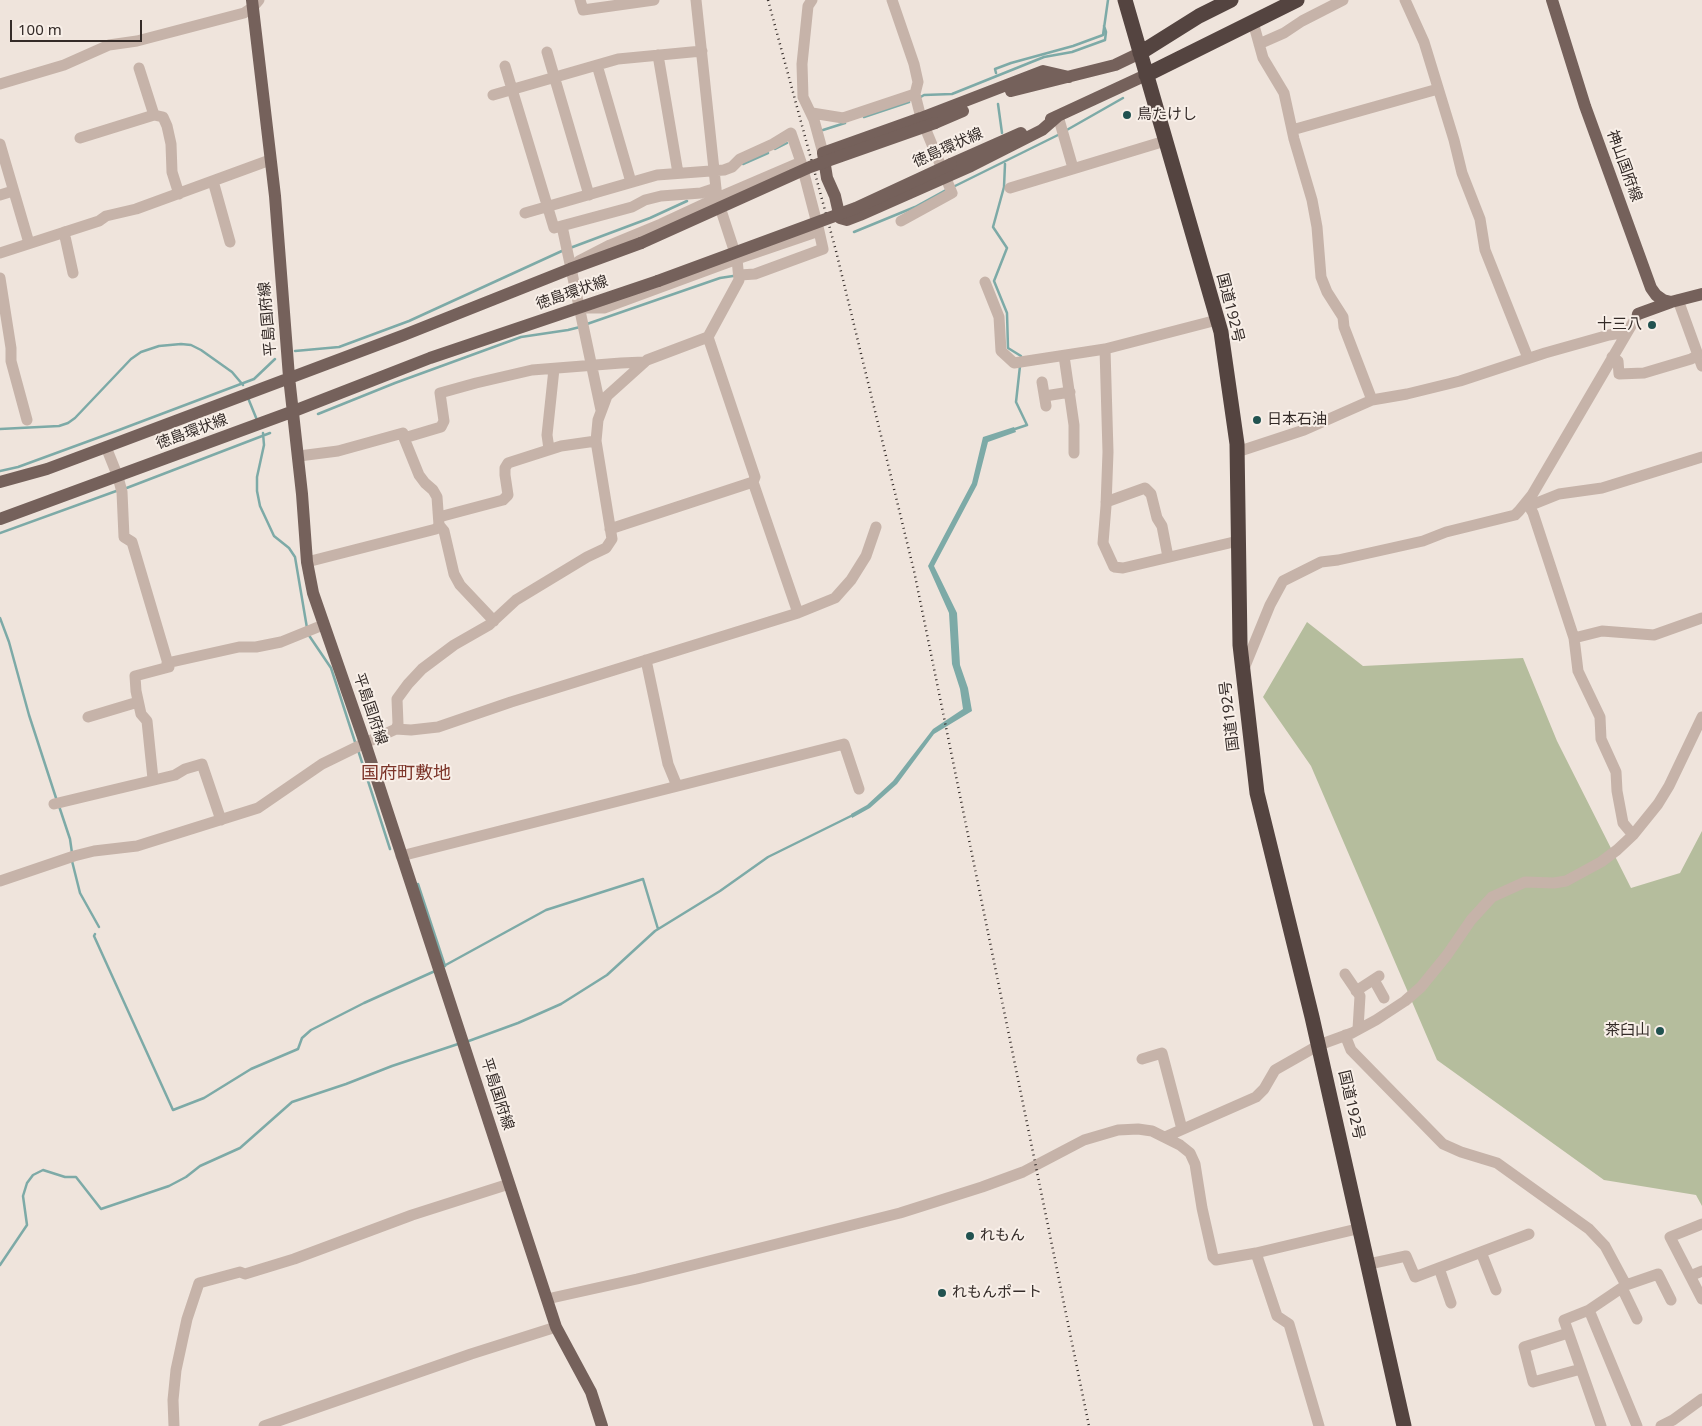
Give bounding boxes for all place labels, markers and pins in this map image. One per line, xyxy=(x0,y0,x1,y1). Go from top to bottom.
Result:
place label: 鳥たけし xyxy=(1137,106,1197,124)
marker: 鳥たけし xyxy=(1121,109,1133,121)
place label: 十三八 xyxy=(1597,316,1642,334)
marker: 十三八 xyxy=(1646,319,1658,331)
place label: 日本石油 xyxy=(1267,411,1327,429)
marker: 日本石油 xyxy=(1251,414,1263,426)
place label: 茶臼山 xyxy=(1605,1022,1650,1040)
marker: 茶臼山 xyxy=(1654,1025,1666,1037)
place label: れもん xyxy=(980,1227,1025,1245)
marker: れもん xyxy=(964,1230,976,1242)
place label: れもんポート xyxy=(952,1284,1042,1302)
marker: れもんポート xyxy=(936,1287,948,1299)

